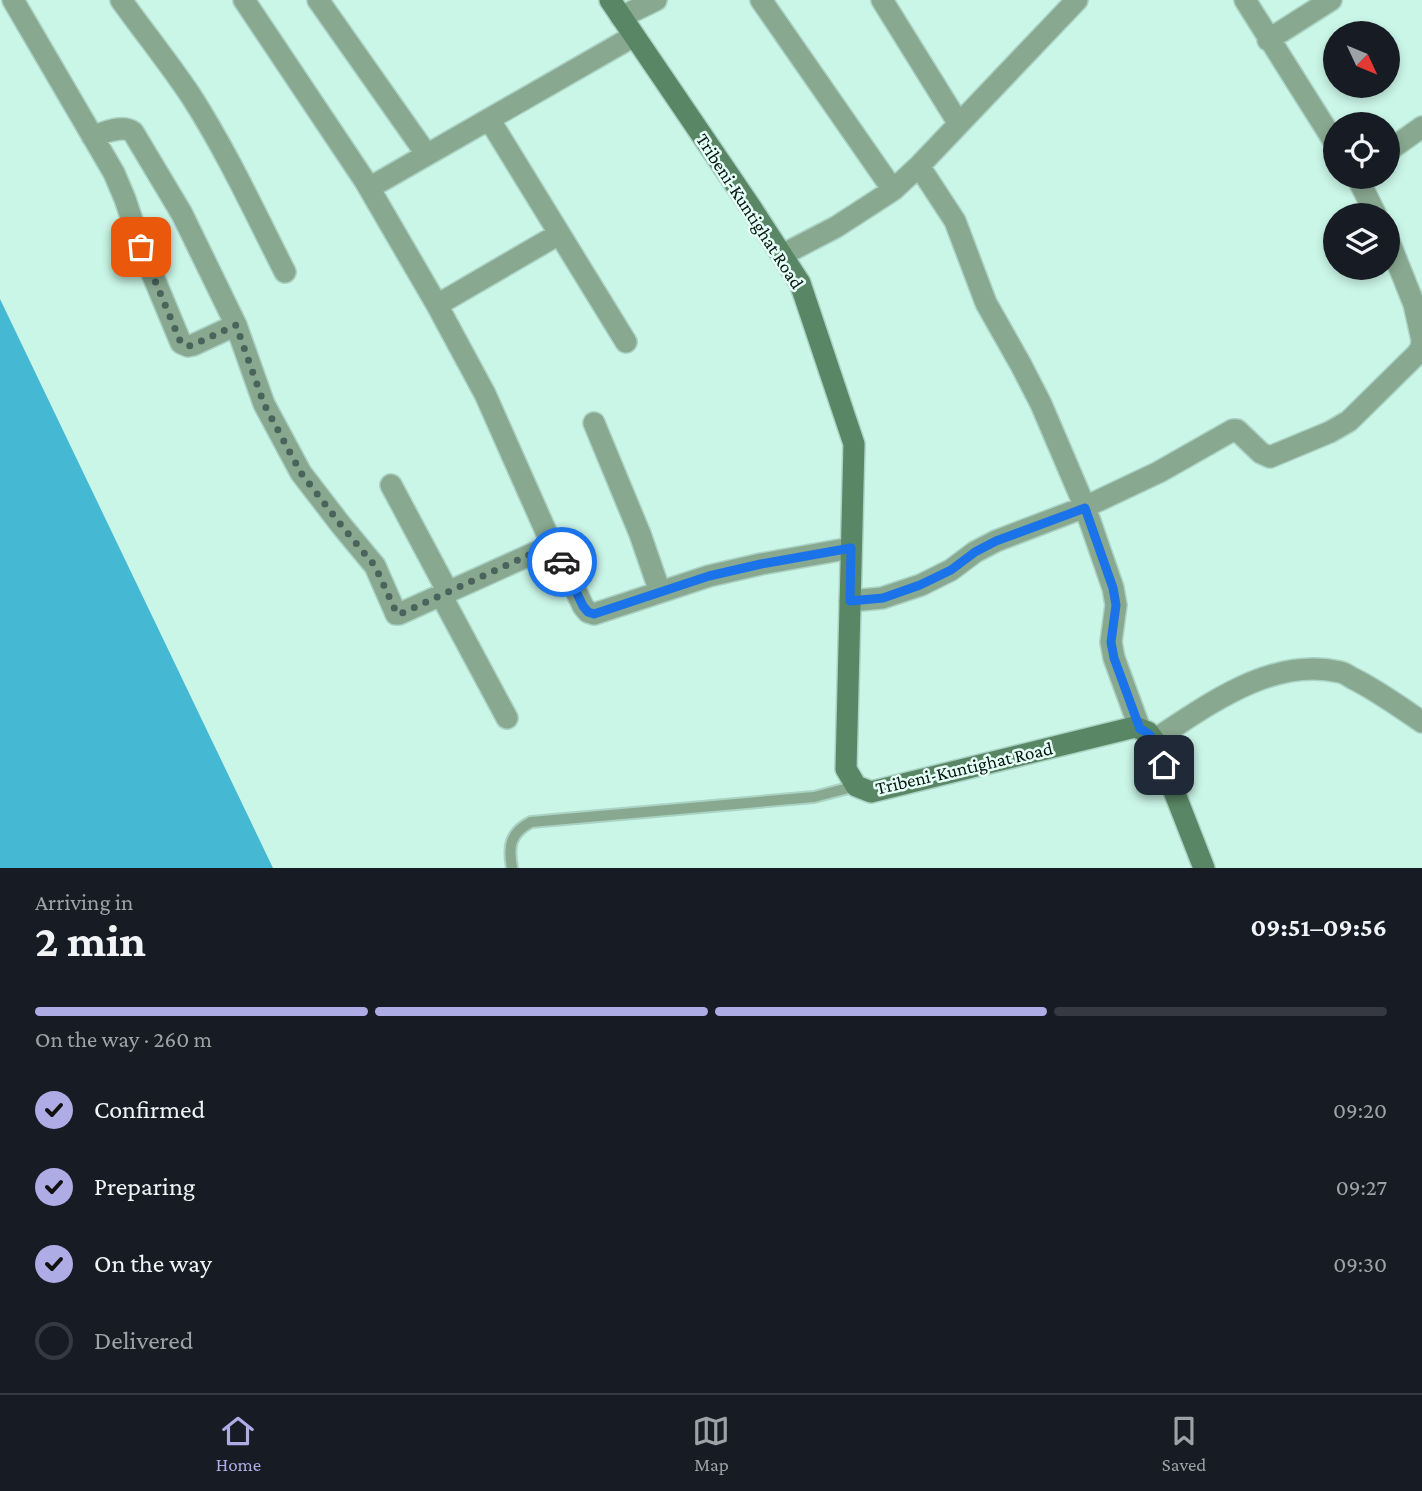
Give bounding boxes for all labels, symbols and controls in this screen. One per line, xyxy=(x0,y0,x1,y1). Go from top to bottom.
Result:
north arrow xyxy=(1323,21,1400,98)
map controls xyxy=(1323,21,1400,280)
button: locate xyxy=(1323,112,1400,189)
street label: Tribeni-Kuntighat Road xyxy=(692,129,808,293)
button: layers xyxy=(1323,203,1400,280)
pin xyxy=(111,217,171,277)
icon: bag xyxy=(122,228,160,266)
courier xyxy=(527,527,597,597)
icon: car xyxy=(543,543,581,581)
pin xyxy=(1134,735,1194,795)
street label: Tribeni-Kuntighat Road xyxy=(873,737,1055,799)
icon: home xyxy=(1145,746,1183,784)
text: Arriving in xyxy=(35,889,133,915)
text: 09:51–09:56 xyxy=(1251,913,1387,942)
text: 2 min xyxy=(35,915,146,966)
text: On the way · 260 m xyxy=(35,1026,212,1052)
icon: check xyxy=(35,1091,73,1129)
text: Confirmed xyxy=(94,1095,205,1124)
text: 09:20 xyxy=(1333,1097,1387,1123)
icon: check xyxy=(35,1168,73,1206)
text: Preparing xyxy=(94,1172,195,1201)
text: 09:27 xyxy=(1336,1174,1387,1200)
icon: check xyxy=(35,1245,73,1283)
text: On the way xyxy=(94,1249,212,1278)
text: 09:30 xyxy=(1333,1251,1387,1277)
text: Delivered xyxy=(94,1326,193,1355)
tab: Home xyxy=(216,1412,261,1475)
tab: Map xyxy=(692,1412,730,1475)
tab: Saved xyxy=(1162,1412,1206,1475)

